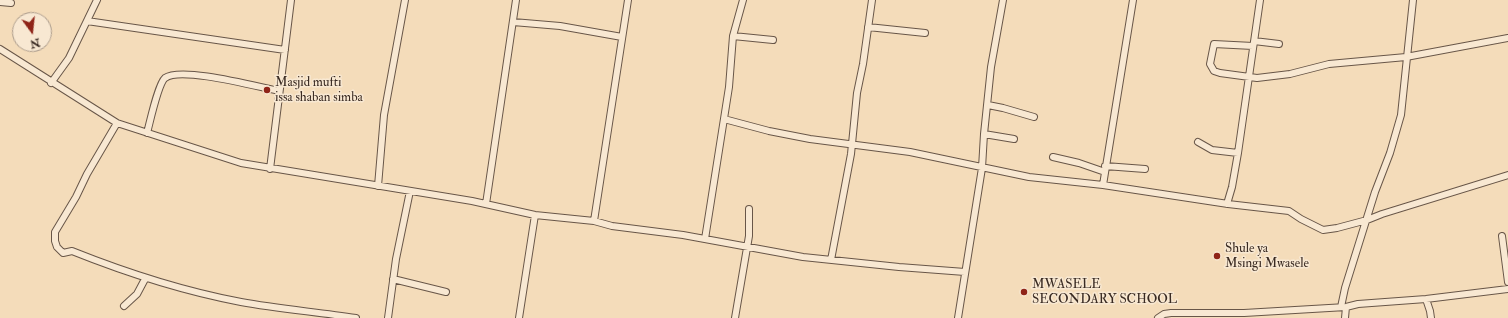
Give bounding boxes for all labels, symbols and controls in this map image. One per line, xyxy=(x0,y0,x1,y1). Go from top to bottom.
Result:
north arrow xyxy=(12,12,52,52)
text: N xyxy=(29,36,41,51)
place label: Masjid mufti issa shaban simba xyxy=(275,75,363,106)
marker: Masjid mufti issa shaban simba xyxy=(262,85,272,95)
place label: Shule ya Msingi Mwasele xyxy=(1225,241,1309,272)
marker: Shule ya Msingi Mwasele xyxy=(1212,251,1222,261)
place label: MWASELE SECONDARY SCHOOL xyxy=(1032,277,1177,308)
marker: MWASELE SECONDARY SCHOOL xyxy=(1019,287,1029,297)

